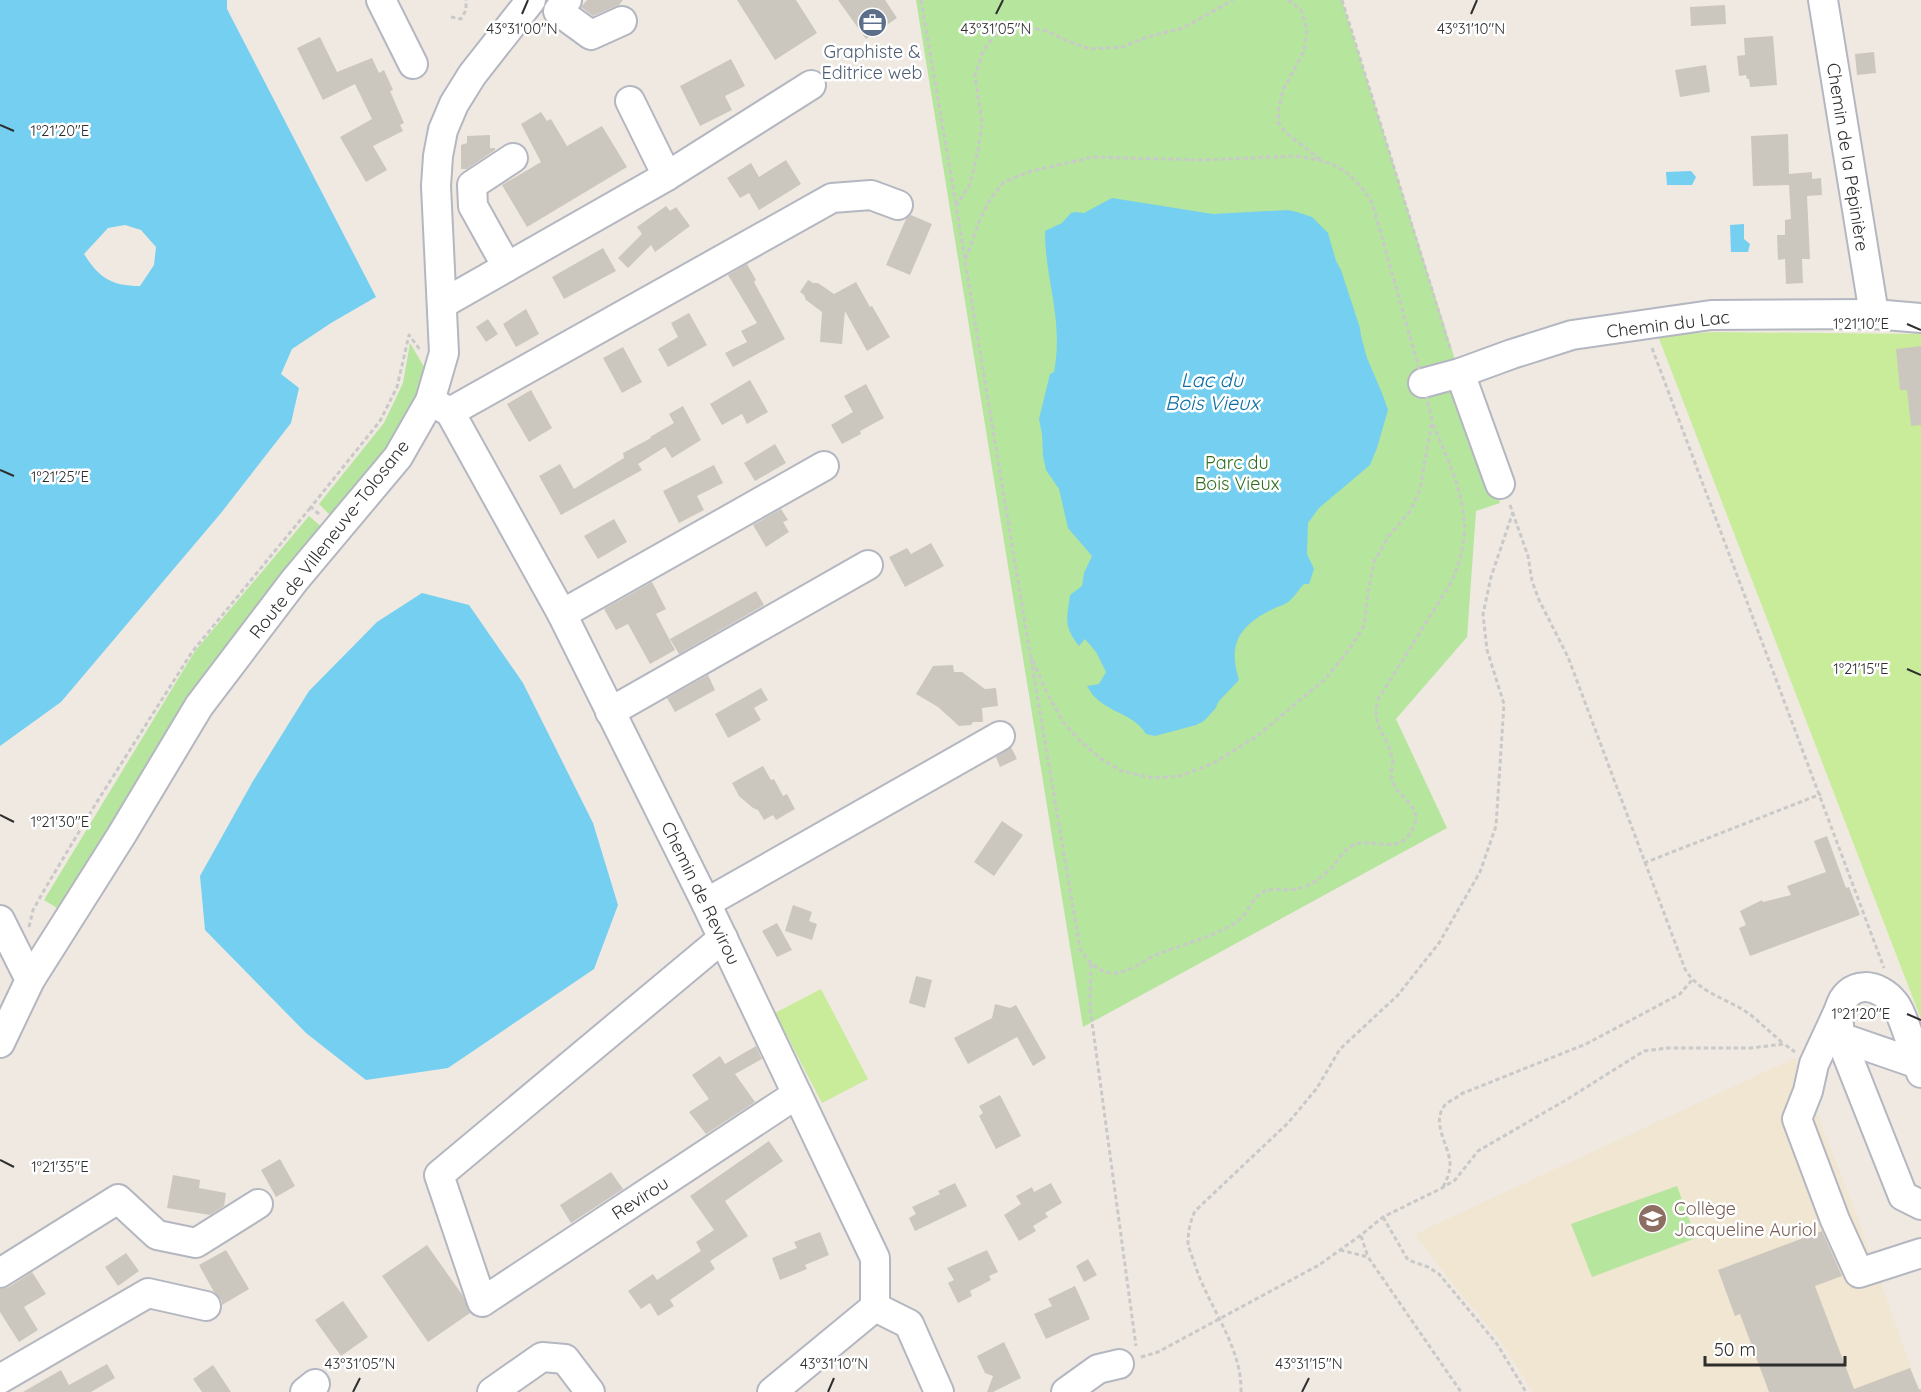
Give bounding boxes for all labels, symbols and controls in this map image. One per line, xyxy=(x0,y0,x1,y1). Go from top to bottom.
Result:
office icon: Graphiste & Editrice web xyxy=(856,6,888,38)
text: 43°31'00"N xyxy=(486,19,558,38)
text: 43°31'05"N xyxy=(961,19,1031,38)
text: 43°31'10"N xyxy=(1437,19,1505,38)
place label: Graphiste & Editrice web xyxy=(822,40,922,84)
street label: Chemin de la Pépinière xyxy=(1822,61,1874,253)
text: 1°21'20"E xyxy=(31,121,89,140)
street label: Chemin du Lac xyxy=(1605,305,1731,343)
text: 1°21'10"E xyxy=(1833,314,1889,333)
water label: Lac du Bois Vieux xyxy=(1165,367,1261,415)
street label: Route de Villeneuve-Tolosane xyxy=(244,435,414,643)
park label: Parc du Bois Vieux xyxy=(1195,451,1280,495)
text: 1°21'25"E xyxy=(31,467,89,486)
text: 1°21'15"E xyxy=(1833,659,1889,678)
text: 1°21'30"E xyxy=(31,812,89,831)
street label: Chemin de Revirou xyxy=(656,817,746,969)
text: 1°21'20"E xyxy=(1832,1004,1890,1023)
text: 1°21'35"E xyxy=(31,1157,89,1176)
street label: Revirou xyxy=(607,1171,673,1225)
place label: Collège Jacqueline Auriol xyxy=(1674,1197,1817,1241)
school or university icon: Collège Jacqueline Auriol xyxy=(1637,1202,1669,1234)
scale bar xyxy=(1705,1329,1844,1367)
text: 50 m xyxy=(1714,1338,1756,1361)
text: 43°31'05"N xyxy=(325,1354,395,1373)
text: 43°31'10"N xyxy=(800,1354,868,1373)
text: 43°31'15"N xyxy=(1275,1354,1343,1373)

